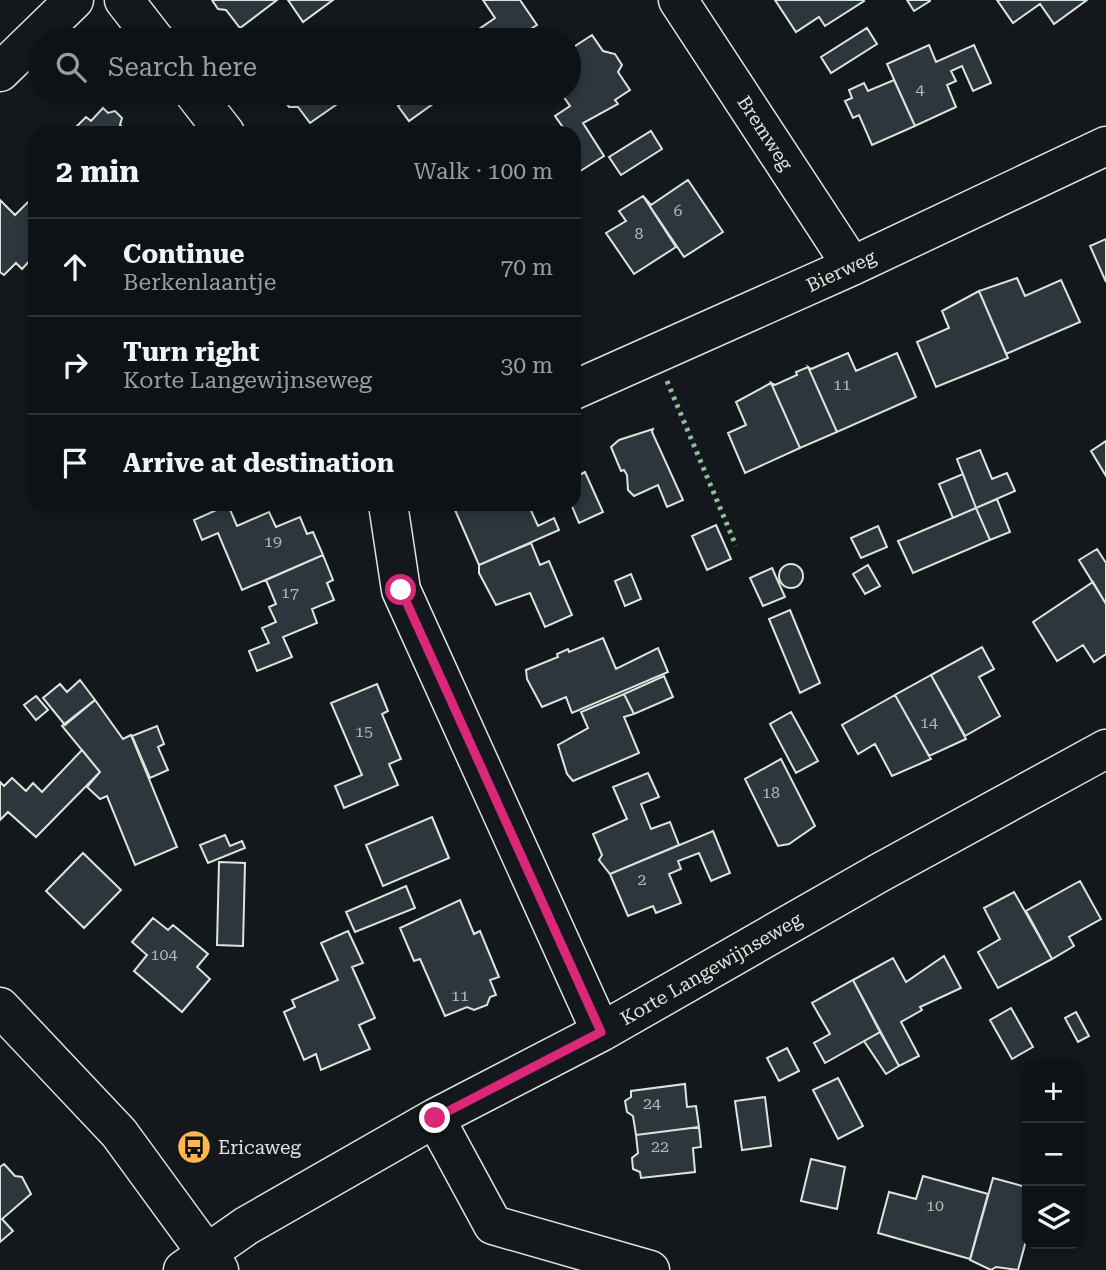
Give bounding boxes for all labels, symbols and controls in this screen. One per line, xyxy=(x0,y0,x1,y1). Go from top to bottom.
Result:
search box xyxy=(28,28,581,105)
icon: search xyxy=(52,48,90,86)
text: Search here xyxy=(108,52,257,82)
house number: 4 xyxy=(916,80,925,99)
street label: Bremweg xyxy=(732,91,798,175)
text: 2 min xyxy=(56,154,139,189)
text: Walk · 100 m xyxy=(414,158,553,185)
house number: 6 xyxy=(674,201,683,220)
house number: 8 xyxy=(635,224,644,243)
text: Continue xyxy=(123,239,245,269)
street label: Bierweg xyxy=(803,245,880,297)
icon: ahead xyxy=(56,248,94,286)
text: 70 m xyxy=(500,254,553,281)
text: Berkenlaantje xyxy=(123,269,276,296)
text: Turn right xyxy=(123,337,259,367)
icon: right xyxy=(56,346,94,384)
text: 30 m xyxy=(500,352,553,379)
text: Korte Langewijnseweg xyxy=(123,367,372,394)
house number: 11 xyxy=(833,375,851,394)
icon: arrive xyxy=(56,444,94,482)
text: Arrive at destination xyxy=(123,448,394,478)
house number: 19 xyxy=(264,532,282,551)
route start xyxy=(385,574,416,605)
house number: 17 xyxy=(281,583,299,602)
house number: 14 xyxy=(920,713,938,732)
house number: 15 xyxy=(355,722,373,741)
house number: 18 xyxy=(762,783,780,802)
house number: 2 xyxy=(638,870,647,889)
street label: Korte Langewijnseweg xyxy=(616,908,806,1030)
house number: 104 xyxy=(151,945,177,964)
house number: 11 xyxy=(451,986,469,1005)
map controls xyxy=(1022,1060,1085,1249)
button: + xyxy=(1022,1060,1085,1123)
house number: 24 xyxy=(643,1094,661,1113)
route end xyxy=(419,1102,450,1133)
button: − xyxy=(1022,1123,1085,1186)
bus stop icon: Ericaweg xyxy=(175,1128,213,1166)
place label: Ericaweg xyxy=(218,1136,301,1159)
house number: 22 xyxy=(651,1137,669,1156)
button: layers xyxy=(1022,1186,1085,1249)
house number: 10 xyxy=(926,1196,944,1215)

